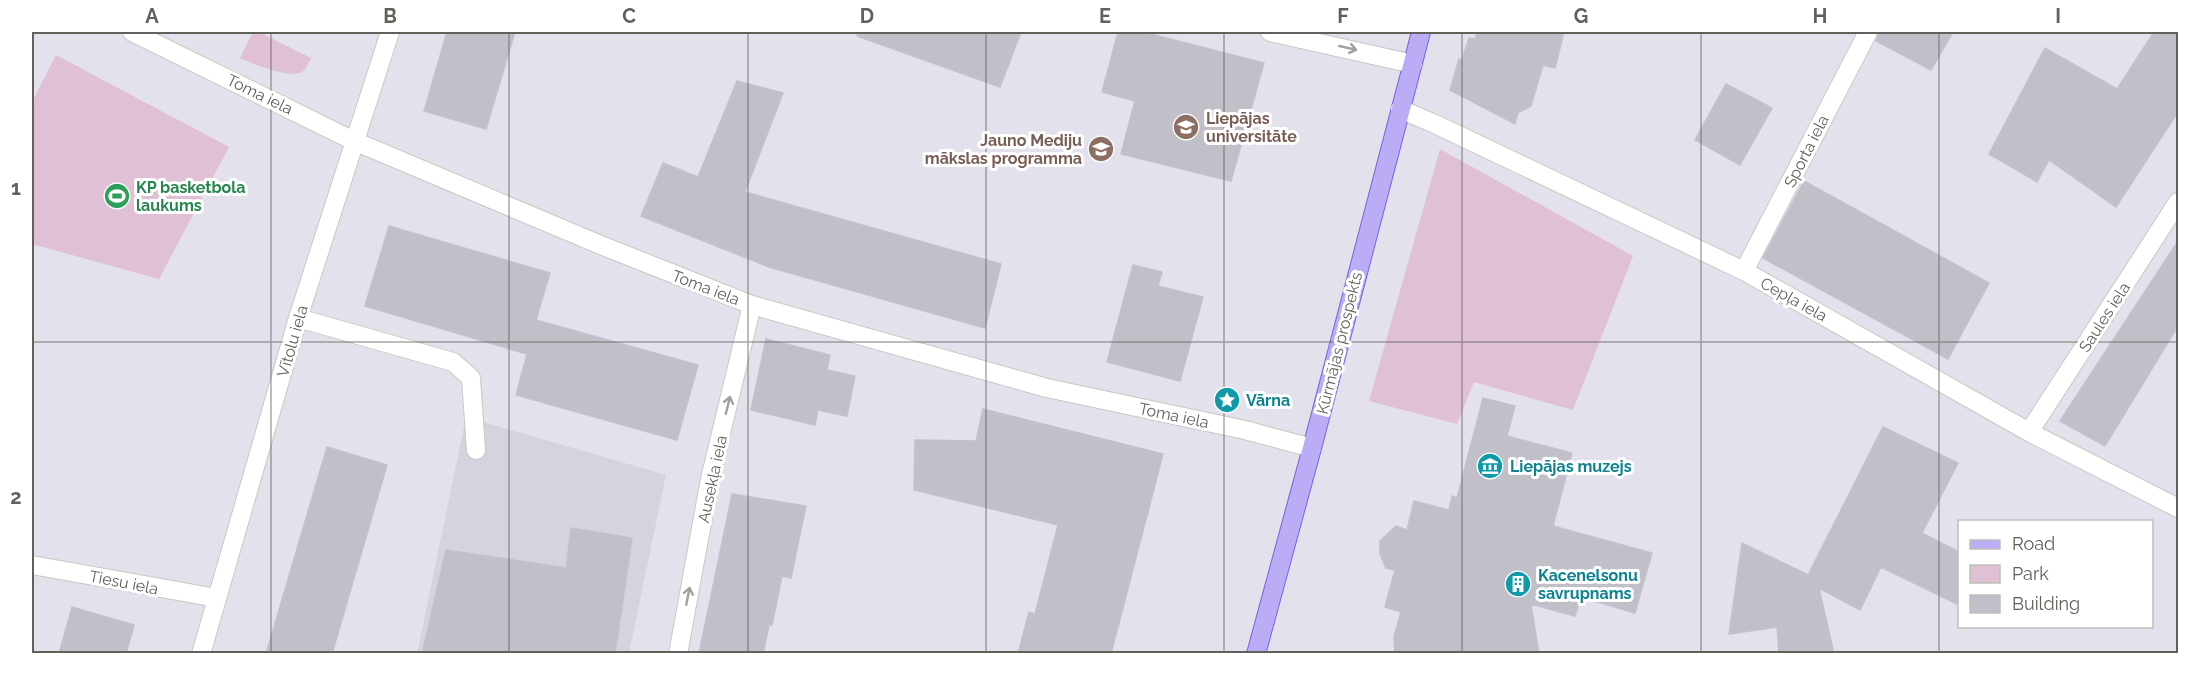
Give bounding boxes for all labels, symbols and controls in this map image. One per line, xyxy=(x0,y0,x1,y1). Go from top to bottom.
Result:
text: A xyxy=(145,4,159,28)
text: B xyxy=(383,4,397,28)
text: C xyxy=(622,4,636,28)
text: D xyxy=(860,4,874,28)
text: E xyxy=(1099,4,1111,28)
text: F xyxy=(1337,4,1349,28)
text: G xyxy=(1574,4,1588,28)
text: H xyxy=(1813,4,1827,28)
text: I xyxy=(2055,4,2061,28)
one-way arrow xyxy=(1338,43,1357,55)
street label: Toma iela xyxy=(224,70,296,119)
place label: Liepājas universitāte xyxy=(1206,109,1297,146)
school or university icon: Liepājas universitāte xyxy=(1171,112,1201,142)
street label: Sporta iela xyxy=(1780,112,1833,191)
place label: Jauno Mediju mākslas programma xyxy=(925,131,1082,168)
school or university icon: Jauno Mediju mākslas programma xyxy=(1086,134,1116,164)
text: 1 xyxy=(11,176,21,200)
place label: KP basketbola laukums xyxy=(136,178,246,215)
sports icon: KP basketbola laukums xyxy=(102,181,132,211)
street label: Toma iela xyxy=(669,266,742,309)
street label: Kūrmājas prospekts xyxy=(1313,270,1366,416)
street label: Cepļa iela xyxy=(1757,273,1830,326)
street label: Saules iela xyxy=(2075,279,2134,356)
street label: Vītolu iela xyxy=(273,303,312,379)
place icon: Vārna xyxy=(1212,385,1242,415)
place label: Vārna xyxy=(1246,391,1290,410)
one-way arrow xyxy=(723,396,735,415)
street label: Toma iela xyxy=(1137,399,1211,432)
street label: Ausekļa iela xyxy=(694,434,731,525)
museum icon: Liepājas muzejs xyxy=(1475,451,1505,481)
place label: Liepājas muzejs xyxy=(1510,457,1632,476)
text: 2 xyxy=(10,485,22,509)
legend xyxy=(1958,520,2153,628)
text: Road xyxy=(2012,533,2055,554)
text: Park xyxy=(2012,563,2049,584)
street label: Tiesu iela xyxy=(88,566,160,598)
place label: Kacenelsonu savrupnams xyxy=(1538,566,1638,603)
building icon: Kacenelsonu savrupnams xyxy=(1503,569,1533,599)
one-way arrow xyxy=(683,587,694,606)
text: Building xyxy=(2012,593,2080,614)

